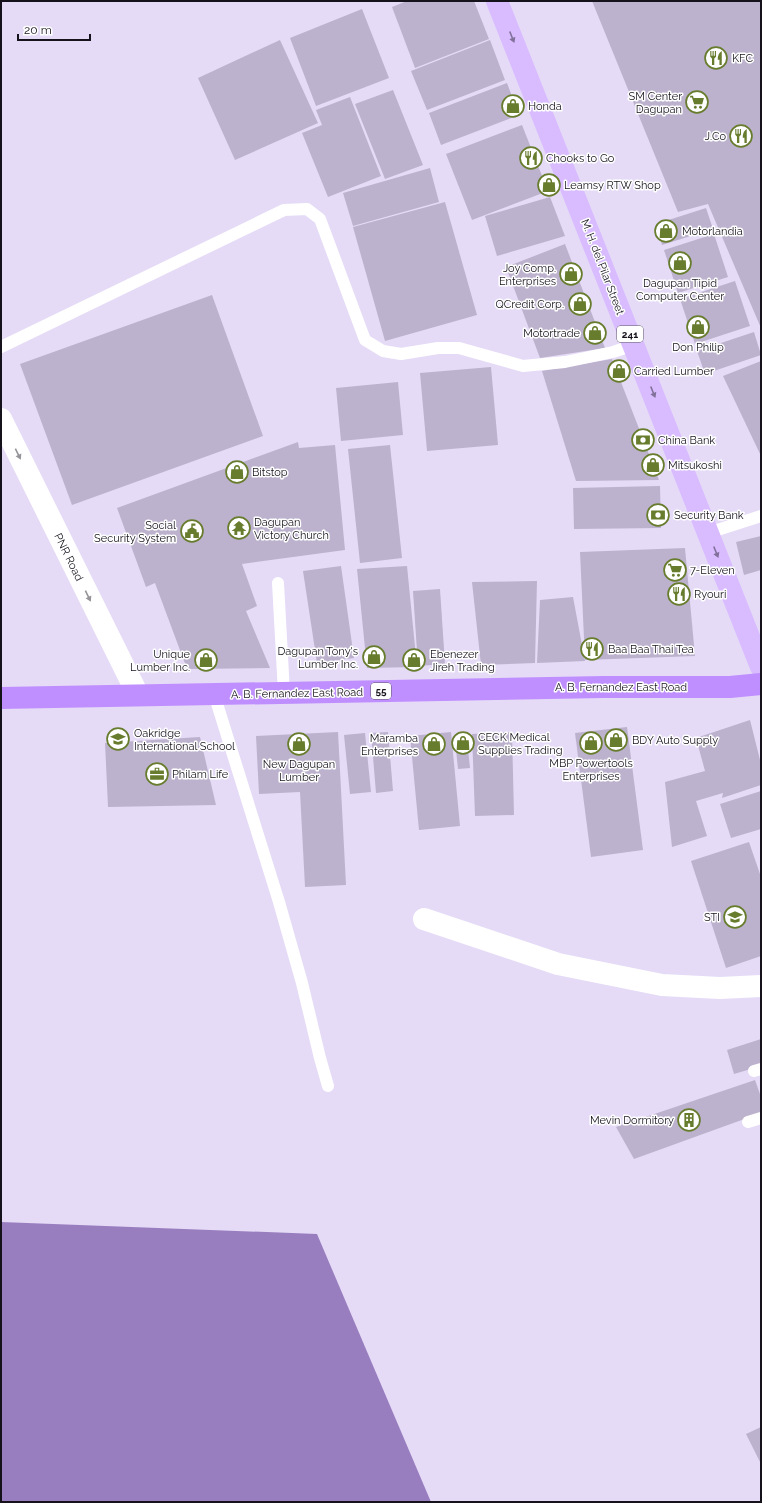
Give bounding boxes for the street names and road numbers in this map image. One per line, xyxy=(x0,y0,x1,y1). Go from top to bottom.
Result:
street label: M. H. del Pilar Street xyxy=(578,217,627,317)
road number: 241 xyxy=(617,326,643,342)
street label: PNR Road xyxy=(51,531,86,583)
street label: A. B. Fernandez East Road xyxy=(555,681,687,694)
road number: 55 xyxy=(371,683,391,699)
street label: A. B. Fernandez East Road xyxy=(231,686,363,701)

